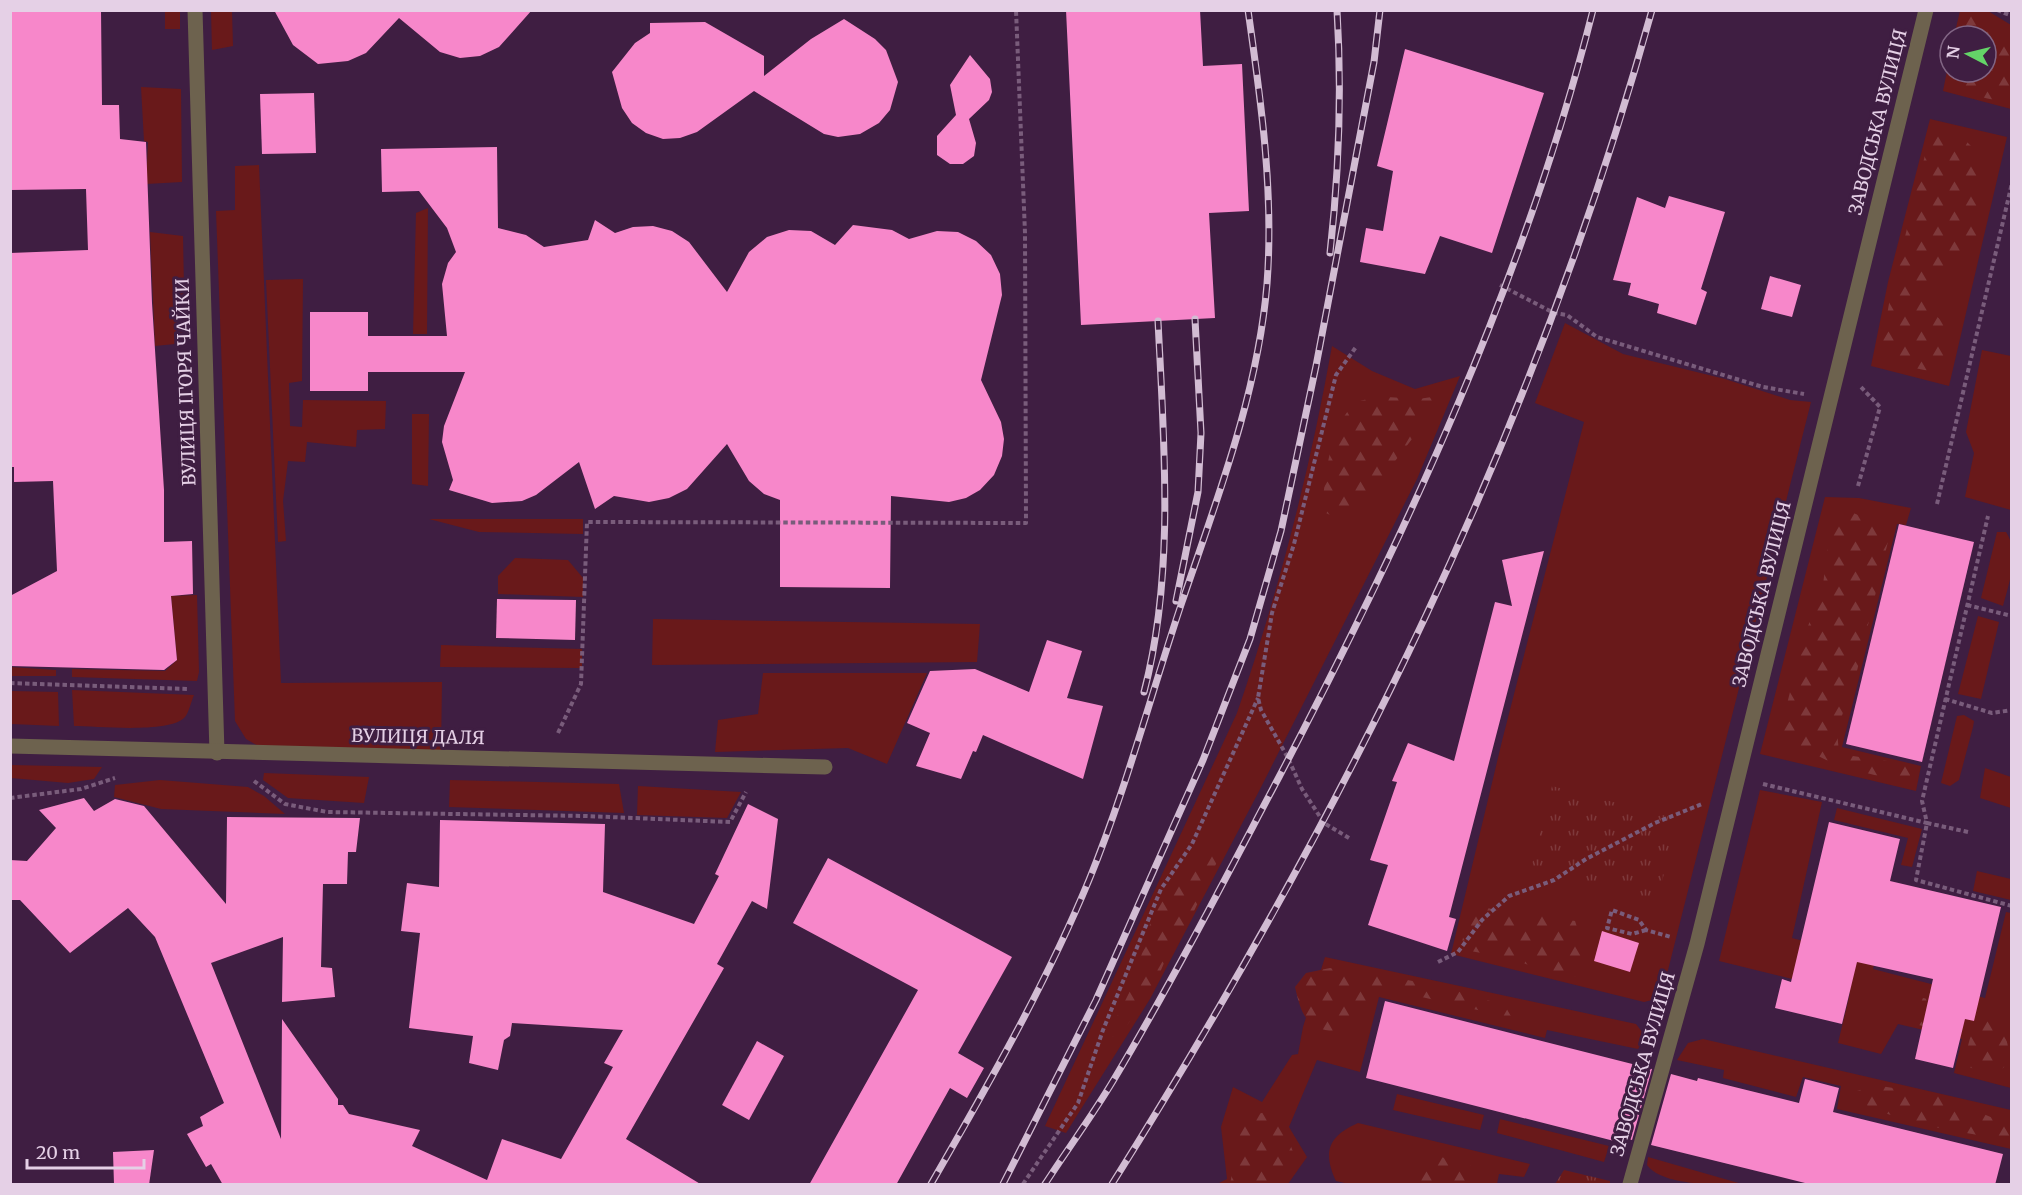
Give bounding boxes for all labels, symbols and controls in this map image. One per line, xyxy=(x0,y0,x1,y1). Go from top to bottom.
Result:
north arrow xyxy=(1938,24,1998,84)
street label: ЗАВОДСЬКА ВУЛИЦЯ xyxy=(1843,27,1912,217)
text: N xyxy=(1942,44,1964,60)
street label: ВУЛИЦЯ ІГОРЯ ЧАЙКИ xyxy=(170,278,201,486)
street label: ЗАВОДСЬКА ВУЛИЦЯ xyxy=(1727,499,1796,689)
street label: ВУЛИЦЯ ДАЛЯ xyxy=(351,724,485,749)
street label: ЗАВОДСЬКА ВУЛИЦЯ xyxy=(1605,969,1680,1159)
scale bar xyxy=(27,1132,144,1170)
text: 20 m xyxy=(36,1141,80,1164)

